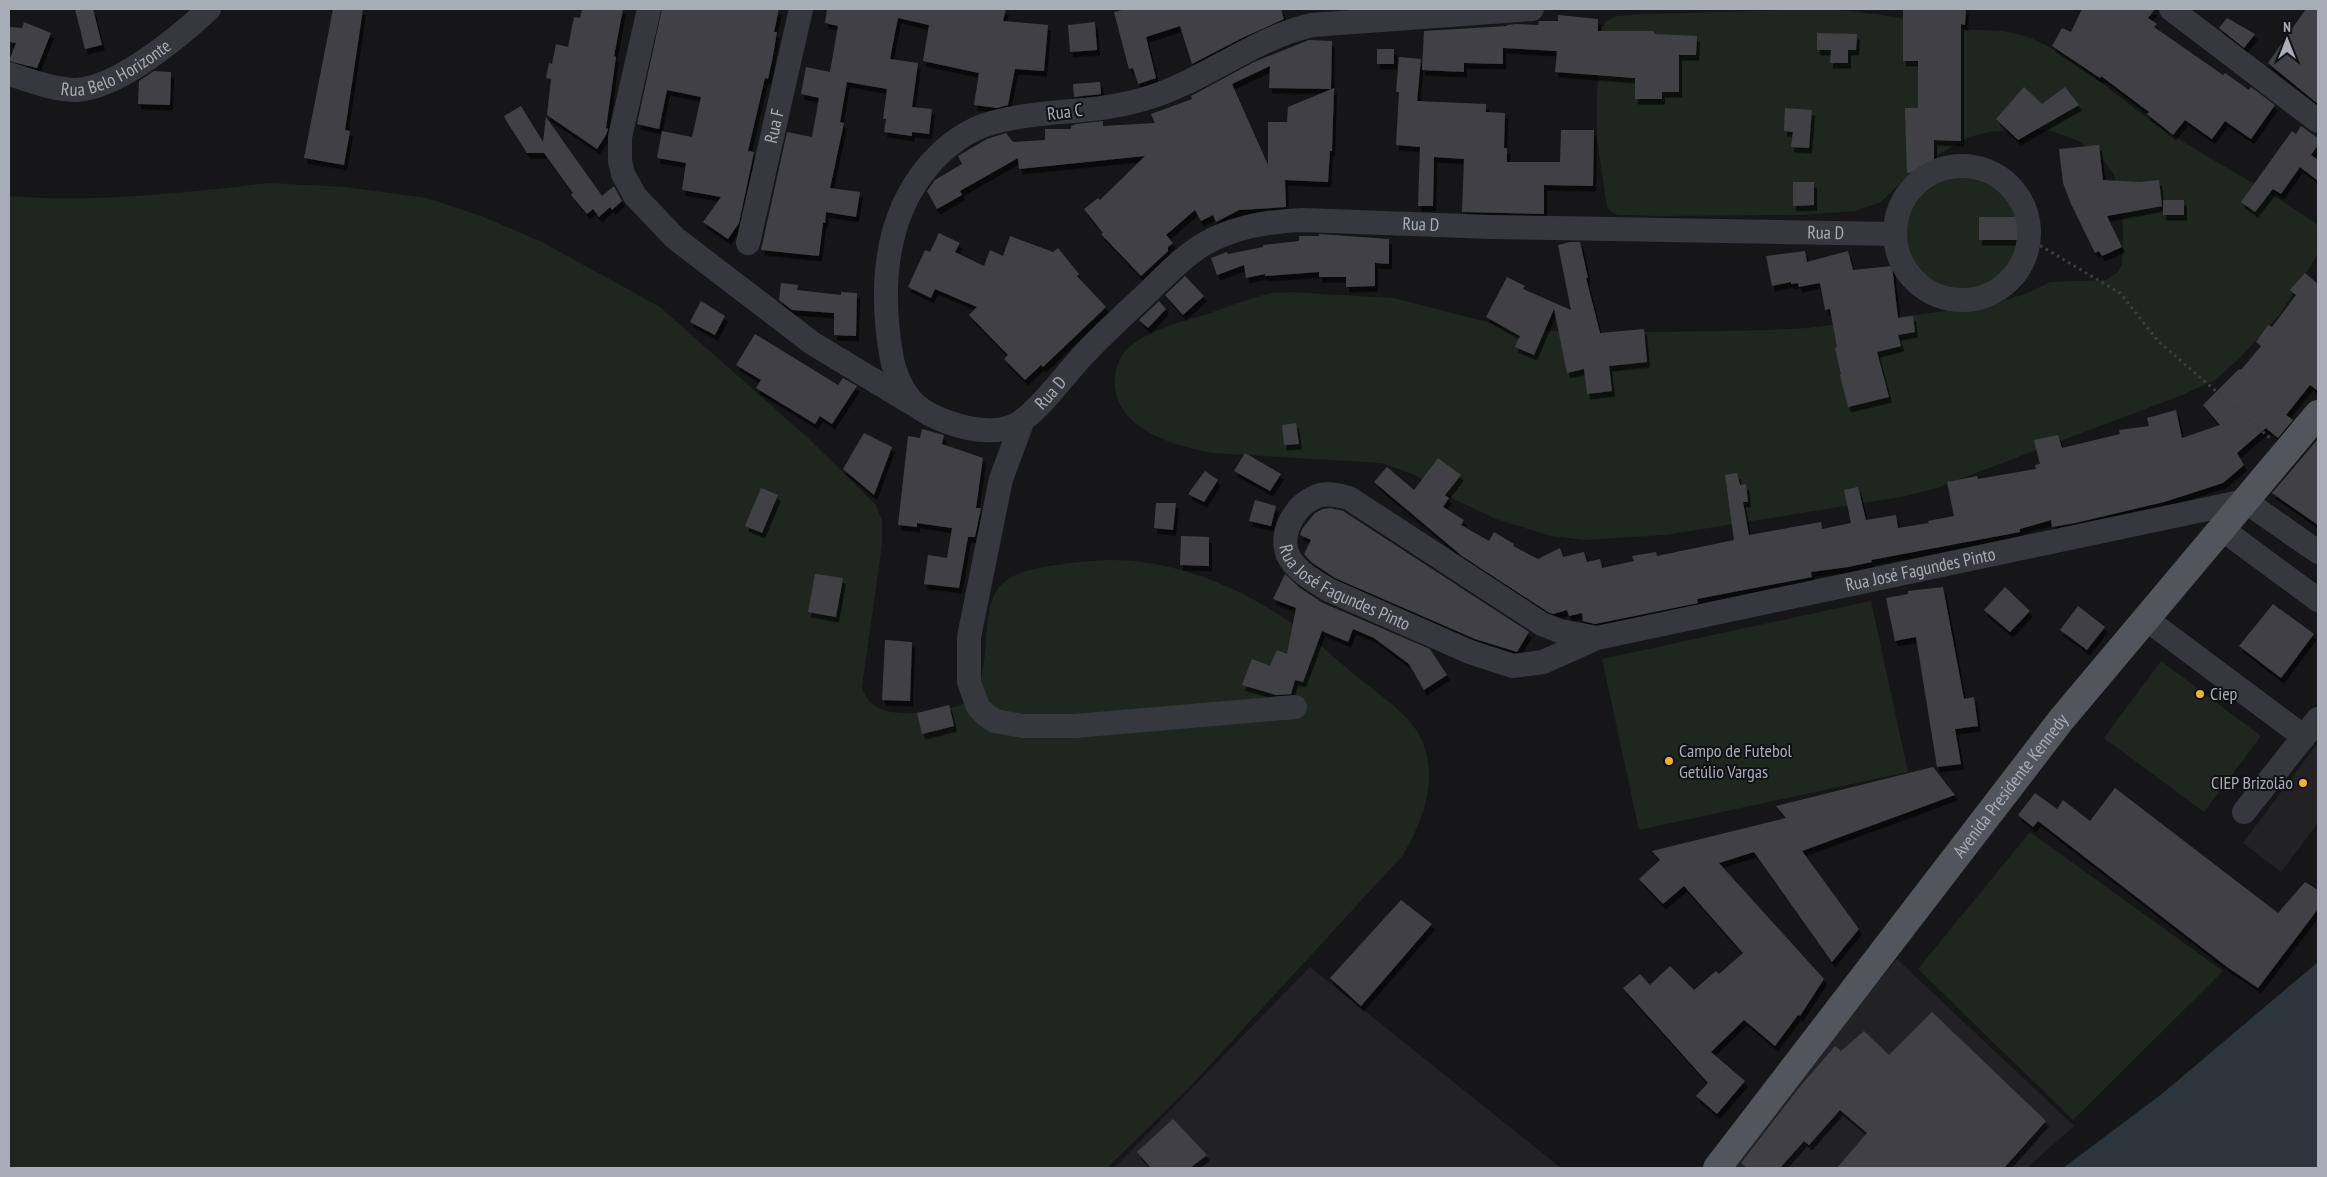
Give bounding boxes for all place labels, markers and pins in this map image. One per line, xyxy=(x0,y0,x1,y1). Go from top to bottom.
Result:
place label: Ciep xyxy=(2210,682,2238,705)
marker: Ciep xyxy=(2194,688,2206,700)
place label: Campo de Futebol Getúlio Vargas xyxy=(1679,739,1792,783)
marker: Campo de Futebol Getúlio Vargas xyxy=(1663,755,1675,767)
place label: CIEP Brizolão xyxy=(2211,771,2293,794)
marker: CIEP Brizolão xyxy=(2297,777,2309,789)

